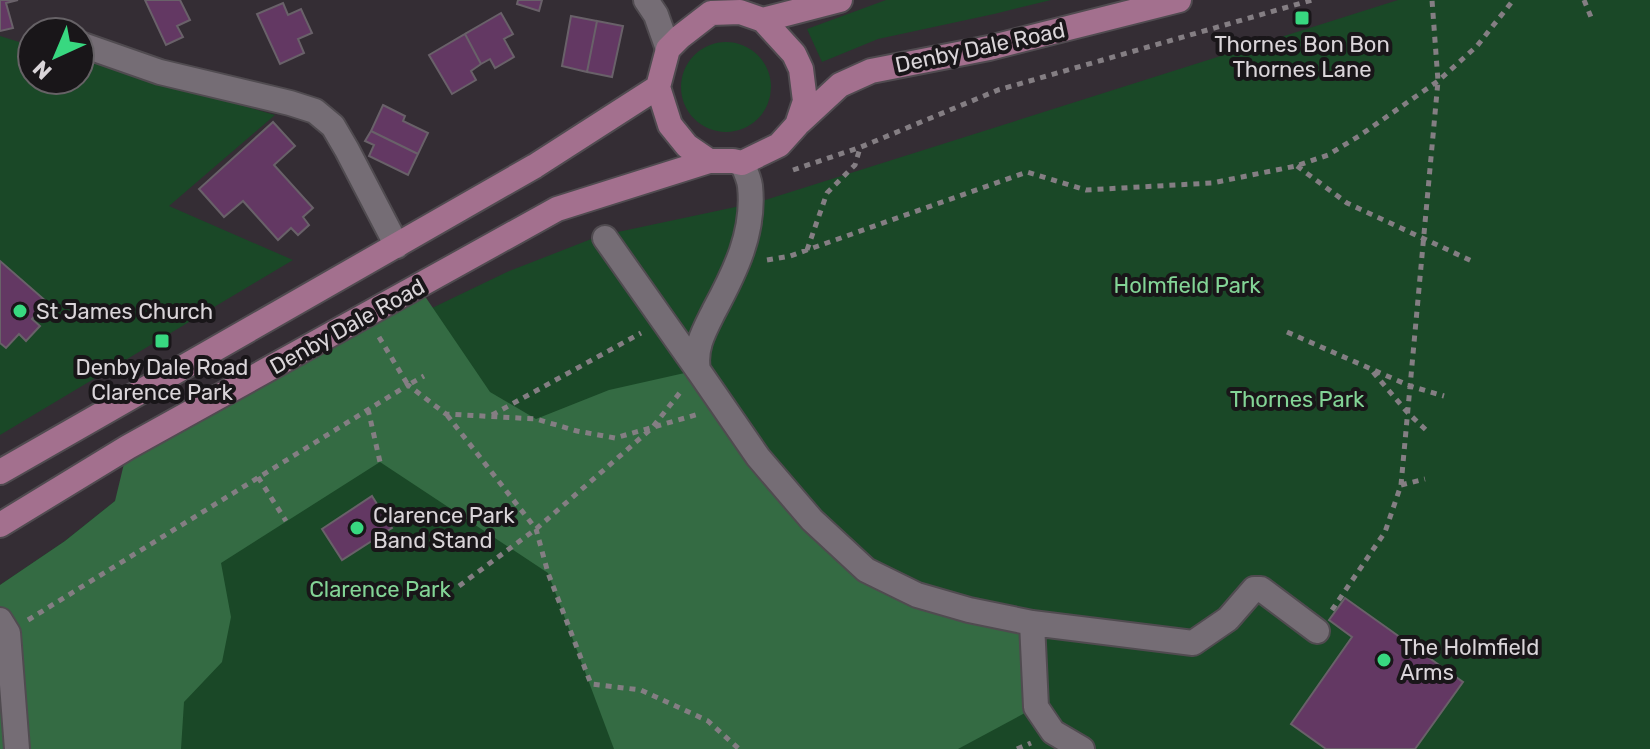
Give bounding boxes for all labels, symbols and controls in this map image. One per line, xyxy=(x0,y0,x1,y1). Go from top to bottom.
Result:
marker: Thornes Bon Bon Thornes Lane xyxy=(1293,9,1311,27)
north arrow xyxy=(16,16,96,96)
street label: Denby Dale Road xyxy=(893,16,1067,79)
place label: Thornes Bon Bon Thornes Lane xyxy=(1214,31,1390,83)
text: N xyxy=(27,55,58,85)
park label: Holmfield Park xyxy=(1113,272,1261,299)
street label: Denby Dale Road xyxy=(265,273,429,380)
place label: St James Church xyxy=(36,298,213,325)
marker: St James Church xyxy=(11,302,29,320)
marker: Denby Dale Road Clarence Park xyxy=(153,332,171,350)
place label: Denby Dale Road Clarence Park xyxy=(76,354,248,406)
park label: Thornes Park xyxy=(1230,386,1365,413)
place label: Clarence Park Band Stand xyxy=(373,502,515,554)
marker: Clarence Park Band Stand xyxy=(348,519,366,537)
park label: Clarence Park xyxy=(309,576,451,603)
place label: The Holmfield Arms xyxy=(1400,634,1539,686)
marker: The Holmfield Arms xyxy=(1375,651,1393,669)

